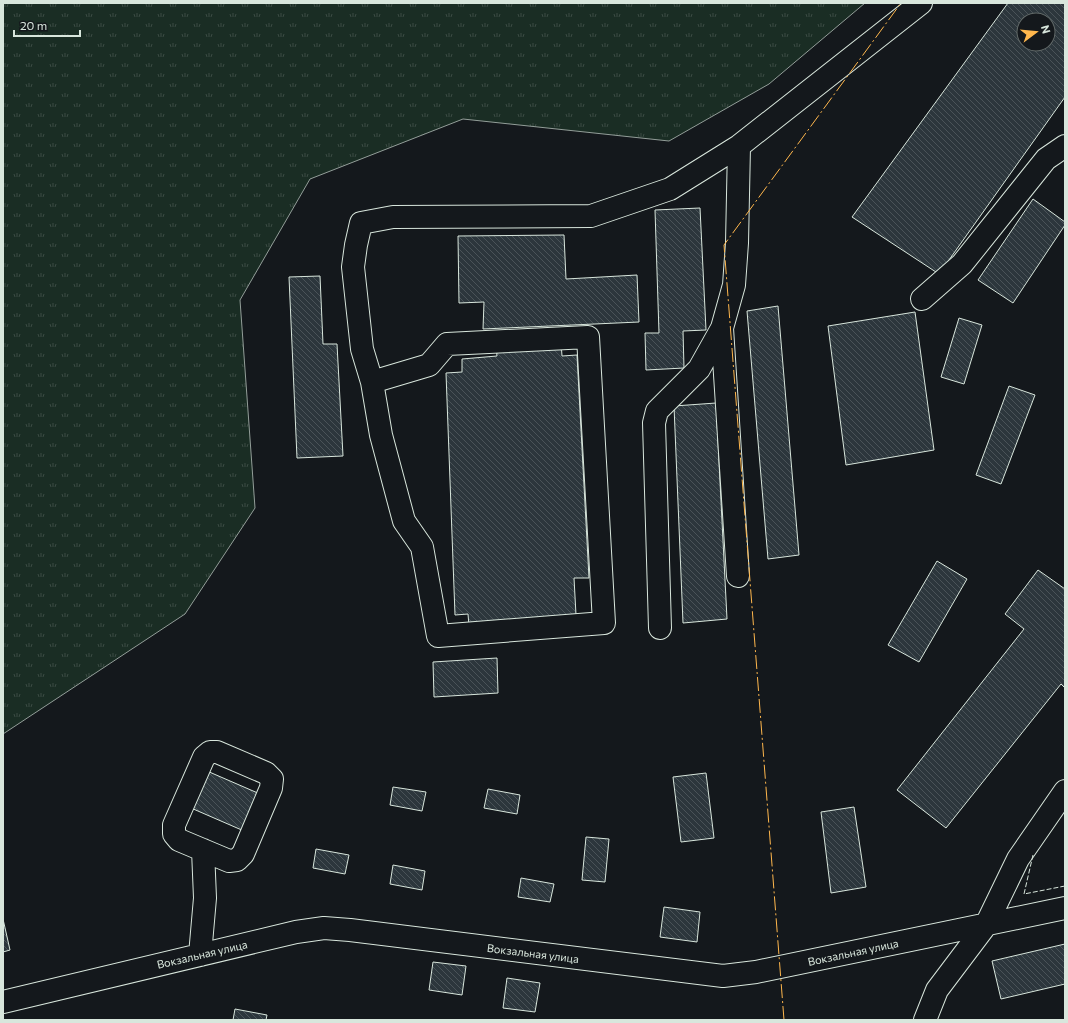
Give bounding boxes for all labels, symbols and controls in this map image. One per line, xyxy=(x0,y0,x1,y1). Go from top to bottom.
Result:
scale bar xyxy=(14,12,80,38)
north arrow xyxy=(1016,12,1056,52)
text: 20 m xyxy=(20,18,47,32)
text: N xyxy=(1039,23,1053,35)
street label: Вокзальная улица xyxy=(806,936,900,968)
street label: Вокзальная улица xyxy=(155,937,249,971)
street label: Вокзальная улица xyxy=(486,941,580,965)

